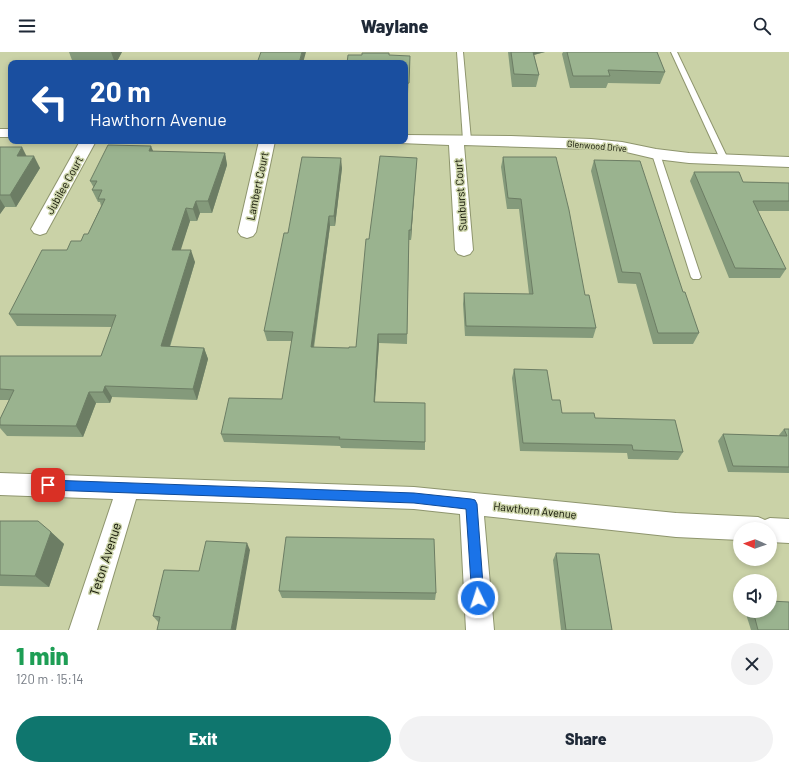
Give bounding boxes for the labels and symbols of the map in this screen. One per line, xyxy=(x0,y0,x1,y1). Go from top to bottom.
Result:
street label: Glenwood Drive xyxy=(567,138,628,154)
street label: Lambert Court xyxy=(243,150,271,222)
street label: Jubilee Court xyxy=(43,154,85,216)
street label: Sunburst Court xyxy=(451,158,469,232)
pin xyxy=(31,468,65,502)
street label: Hawthorn Avenue xyxy=(493,499,577,521)
street label: Teton Avenue xyxy=(86,520,124,598)
north arrow xyxy=(733,522,777,566)
position arrow xyxy=(457,577,499,619)

